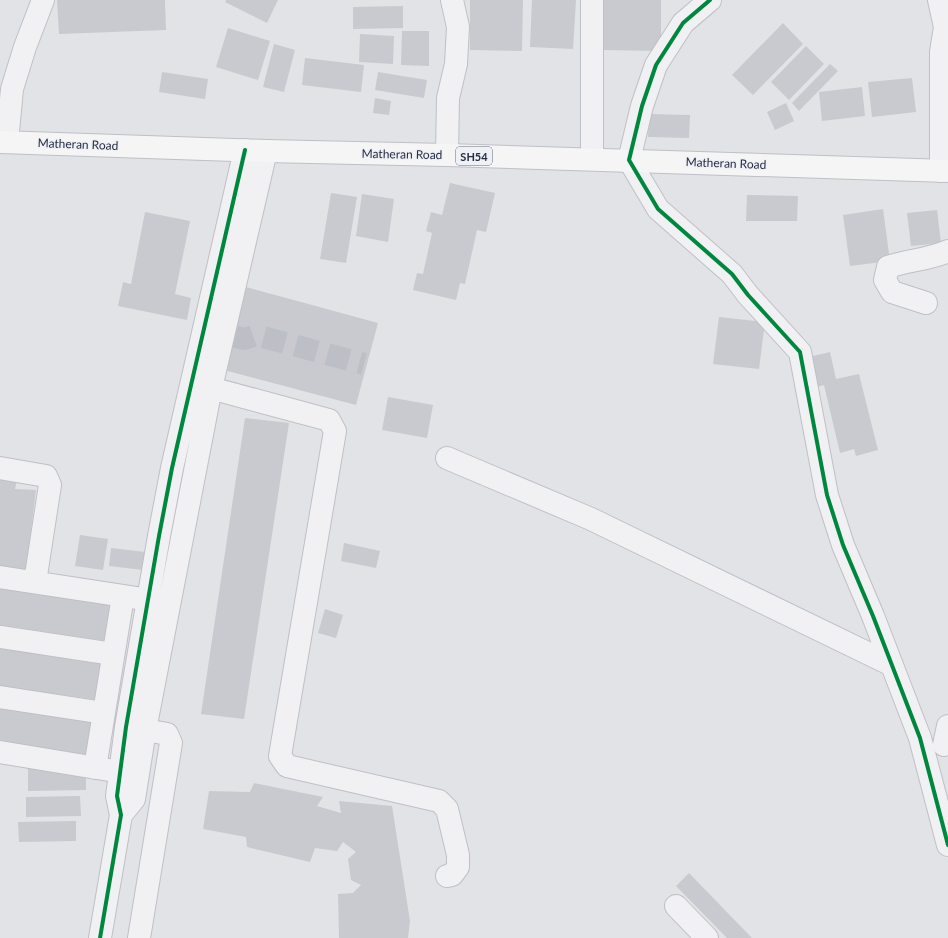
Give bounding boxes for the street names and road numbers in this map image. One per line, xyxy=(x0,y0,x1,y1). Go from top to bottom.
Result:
street label: Matheran Road xyxy=(37,135,119,153)
street label: Matheran Road xyxy=(361,146,443,162)
road number: SH54 xyxy=(456,147,492,165)
street label: Matheran Road xyxy=(685,154,767,172)

